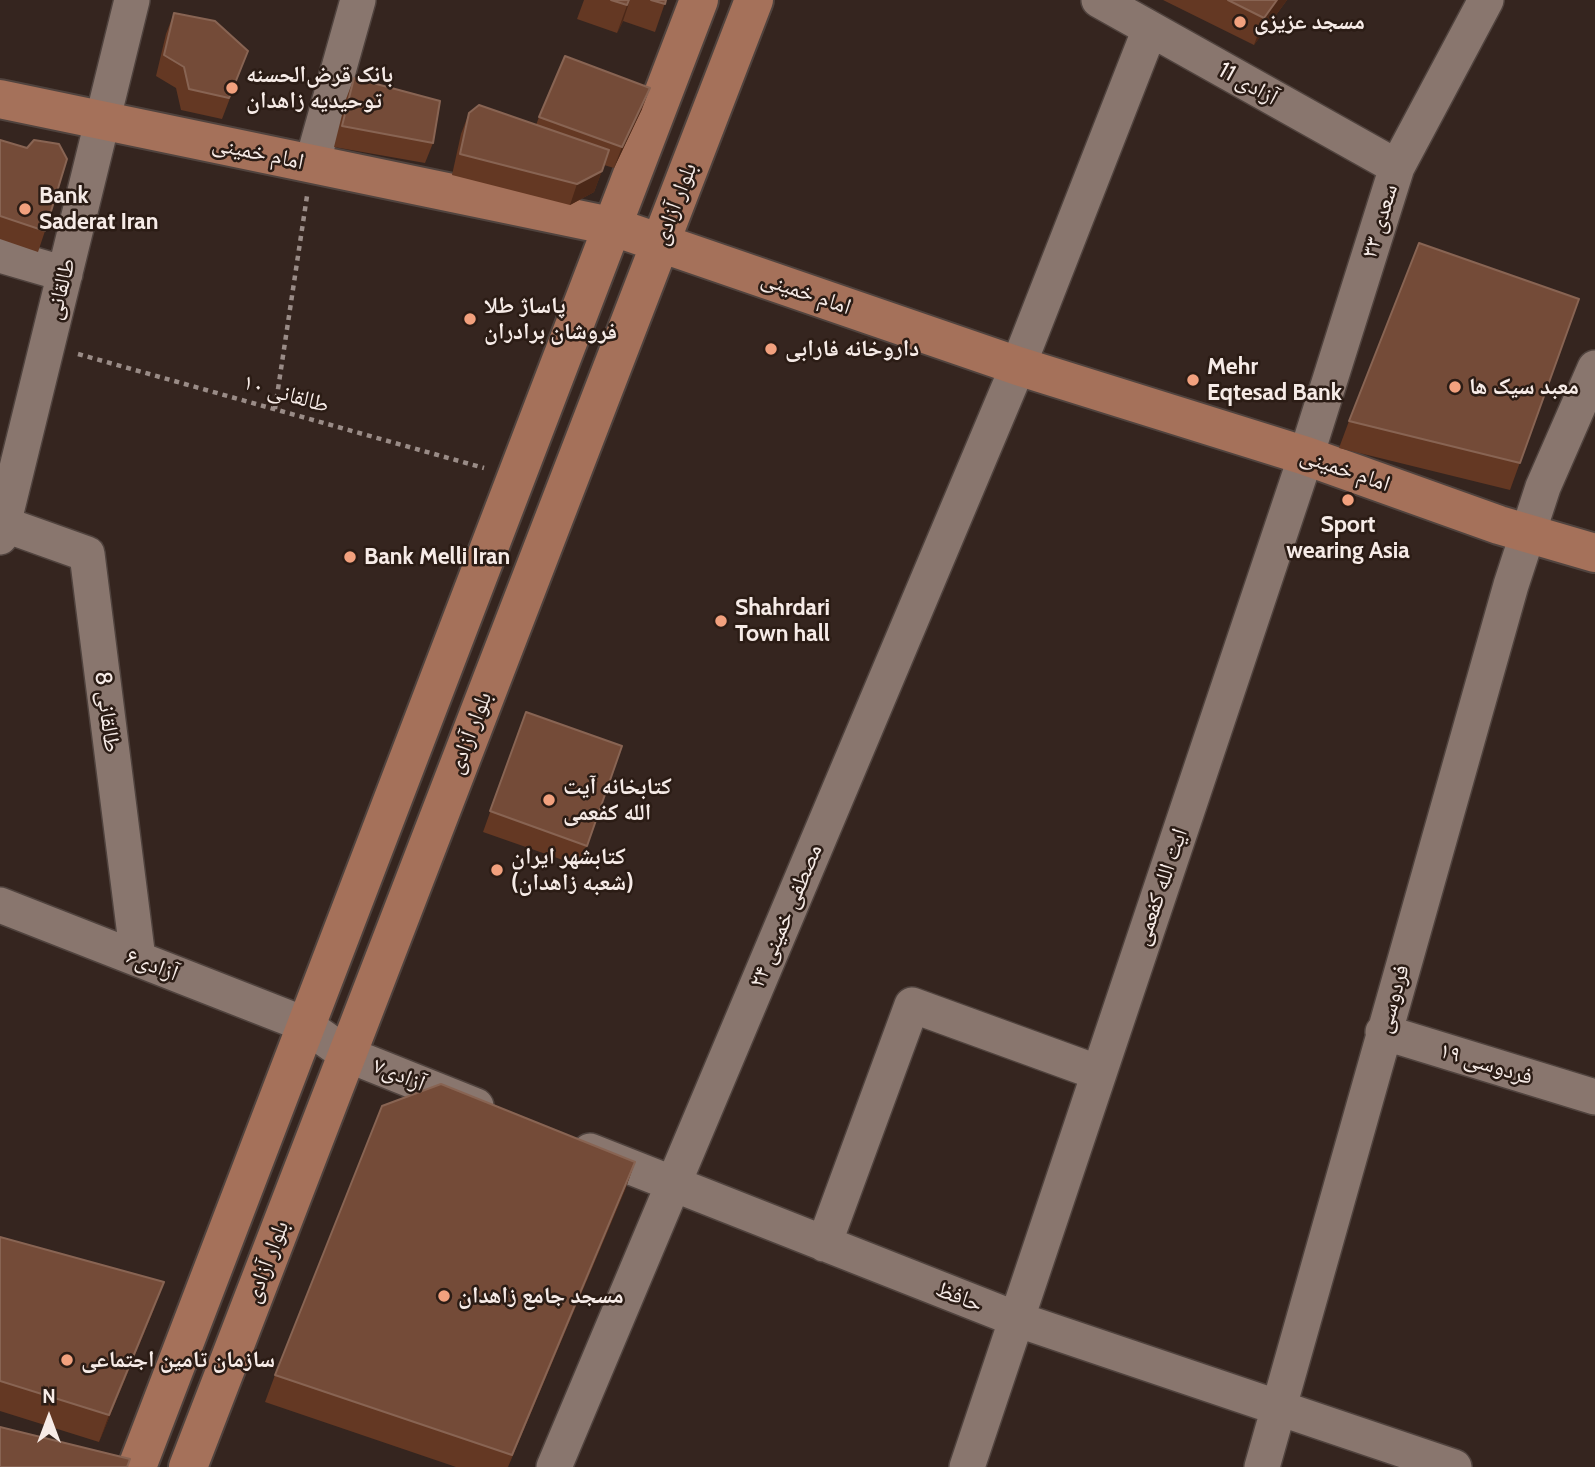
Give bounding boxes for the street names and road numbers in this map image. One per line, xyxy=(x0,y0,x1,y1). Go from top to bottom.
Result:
street label: آزادی 11 xyxy=(1213,56,1283,112)
street label: امام خمینی xyxy=(210,130,306,176)
street label: بلوار آزادی xyxy=(647,159,703,249)
street label: سعدی ۳۳ xyxy=(1356,181,1404,261)
street label: طالقانی xyxy=(40,255,82,323)
street label: امام خمینی xyxy=(757,265,855,321)
street label: طالقانی ۱۰ xyxy=(240,369,332,419)
street label: امام خمینی xyxy=(1296,442,1394,498)
street label: طالقانی 8 xyxy=(88,670,126,754)
street label: بلوار آزادی xyxy=(442,688,498,778)
street label: ایت الله کفعمی xyxy=(1128,825,1194,949)
street label: مصطفی خمینی ۲۴ xyxy=(743,840,829,992)
street label: آزادی۶ xyxy=(122,942,182,988)
street label: فردوسی xyxy=(1370,961,1416,1037)
street label: فردوسی ۱۹ xyxy=(1436,1037,1536,1091)
street label: آزادی۷ xyxy=(369,1052,429,1098)
street label: بلوار آزادی xyxy=(239,1217,295,1307)
street label: حافظ xyxy=(932,1276,986,1318)

